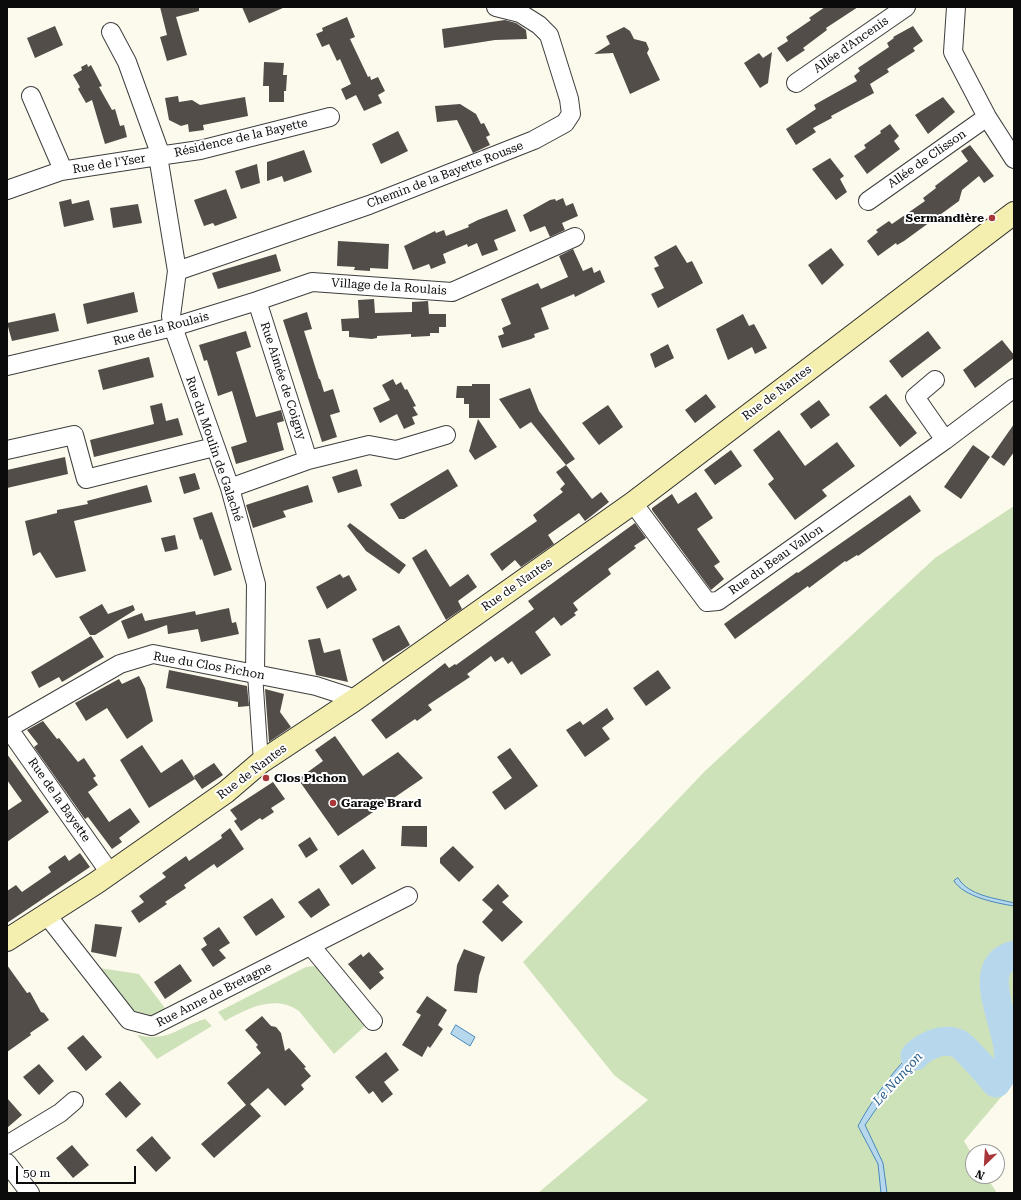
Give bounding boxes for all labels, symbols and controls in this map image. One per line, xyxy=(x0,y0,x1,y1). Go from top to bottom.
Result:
street label: Allée d'Ancenis xyxy=(811,14,891,76)
street label: Résidence de la Bayette xyxy=(173,116,309,160)
street label: Allée de Clisson xyxy=(885,127,969,191)
street label: Chemin de la Bayette Rousse xyxy=(365,139,525,211)
street label: Rue de l'Yser xyxy=(71,151,147,177)
place label: Sermandière xyxy=(906,211,984,225)
marker: Sermandière xyxy=(987,213,997,223)
street label: Village de la Roulais xyxy=(331,276,447,298)
street label: Rue de la Roulais xyxy=(112,309,210,349)
street label: Rue Aimée de Coigny xyxy=(257,320,309,442)
street label: Rue de Nantes xyxy=(740,362,814,424)
street label: Rue du Moulin de Galaché xyxy=(182,375,246,523)
street label: Rue du Beau Vallon xyxy=(726,522,826,598)
street label: Rue de Nantes xyxy=(479,555,555,615)
street label: Rue du Clos Pichon xyxy=(152,649,266,683)
street label: Rue de Nantes xyxy=(215,741,289,803)
street label: Rue de la Bayette xyxy=(25,755,93,845)
place label: Clos Pichon xyxy=(274,771,347,785)
marker: Clos Pichon xyxy=(261,773,271,783)
place label: Garage Brard xyxy=(341,796,421,810)
marker: Garage Brard xyxy=(328,798,338,808)
street label: Rue Anne de Bretagne xyxy=(154,960,274,1030)
water label: Le Nançon xyxy=(870,1049,926,1109)
north arrow xyxy=(965,1144,1005,1184)
scale bar xyxy=(18,1158,138,1184)
text: 50 m xyxy=(23,1166,50,1180)
text: N xyxy=(974,1167,987,1182)

